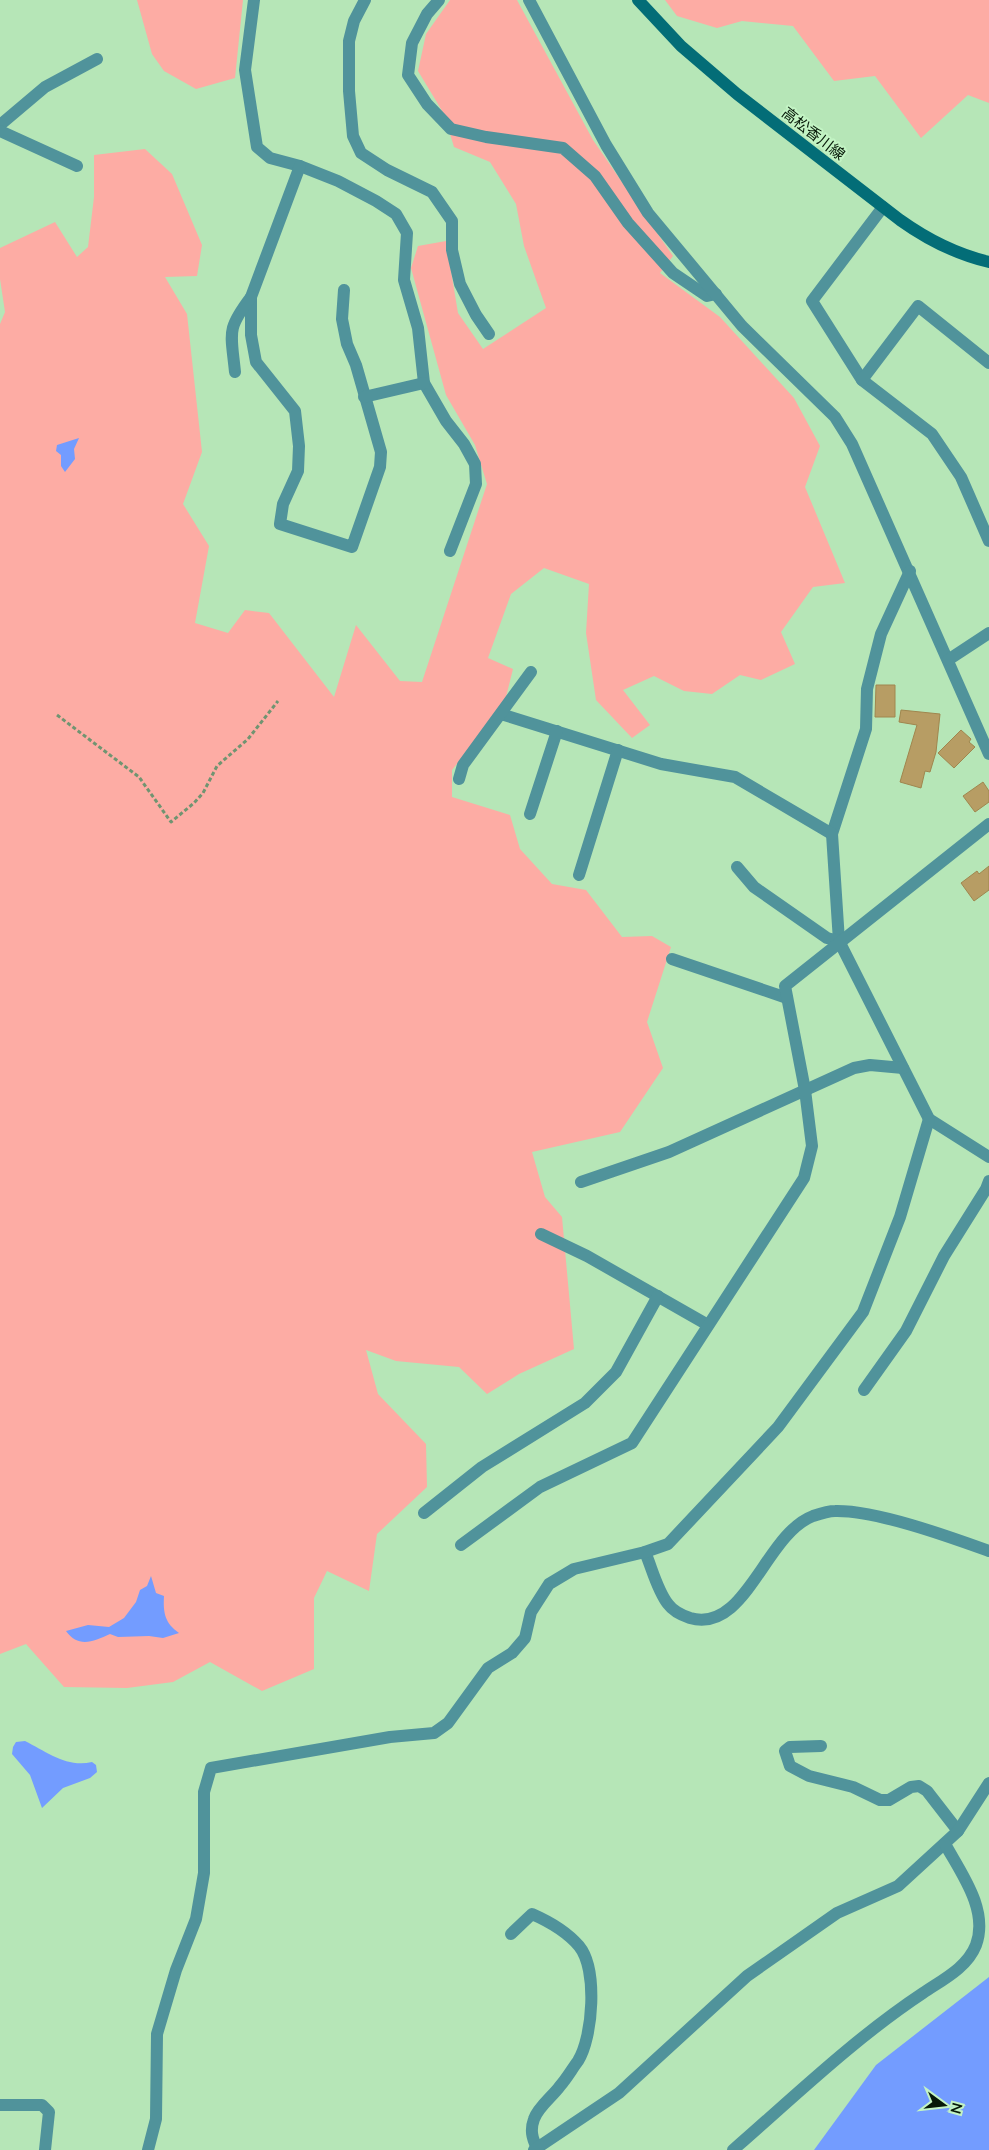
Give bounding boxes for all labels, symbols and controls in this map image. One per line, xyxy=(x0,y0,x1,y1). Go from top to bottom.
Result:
street label: 高松香川線 xyxy=(779,103,849,163)
north arrow xyxy=(919,2080,969,2130)
text: N xyxy=(947,2101,967,2116)

